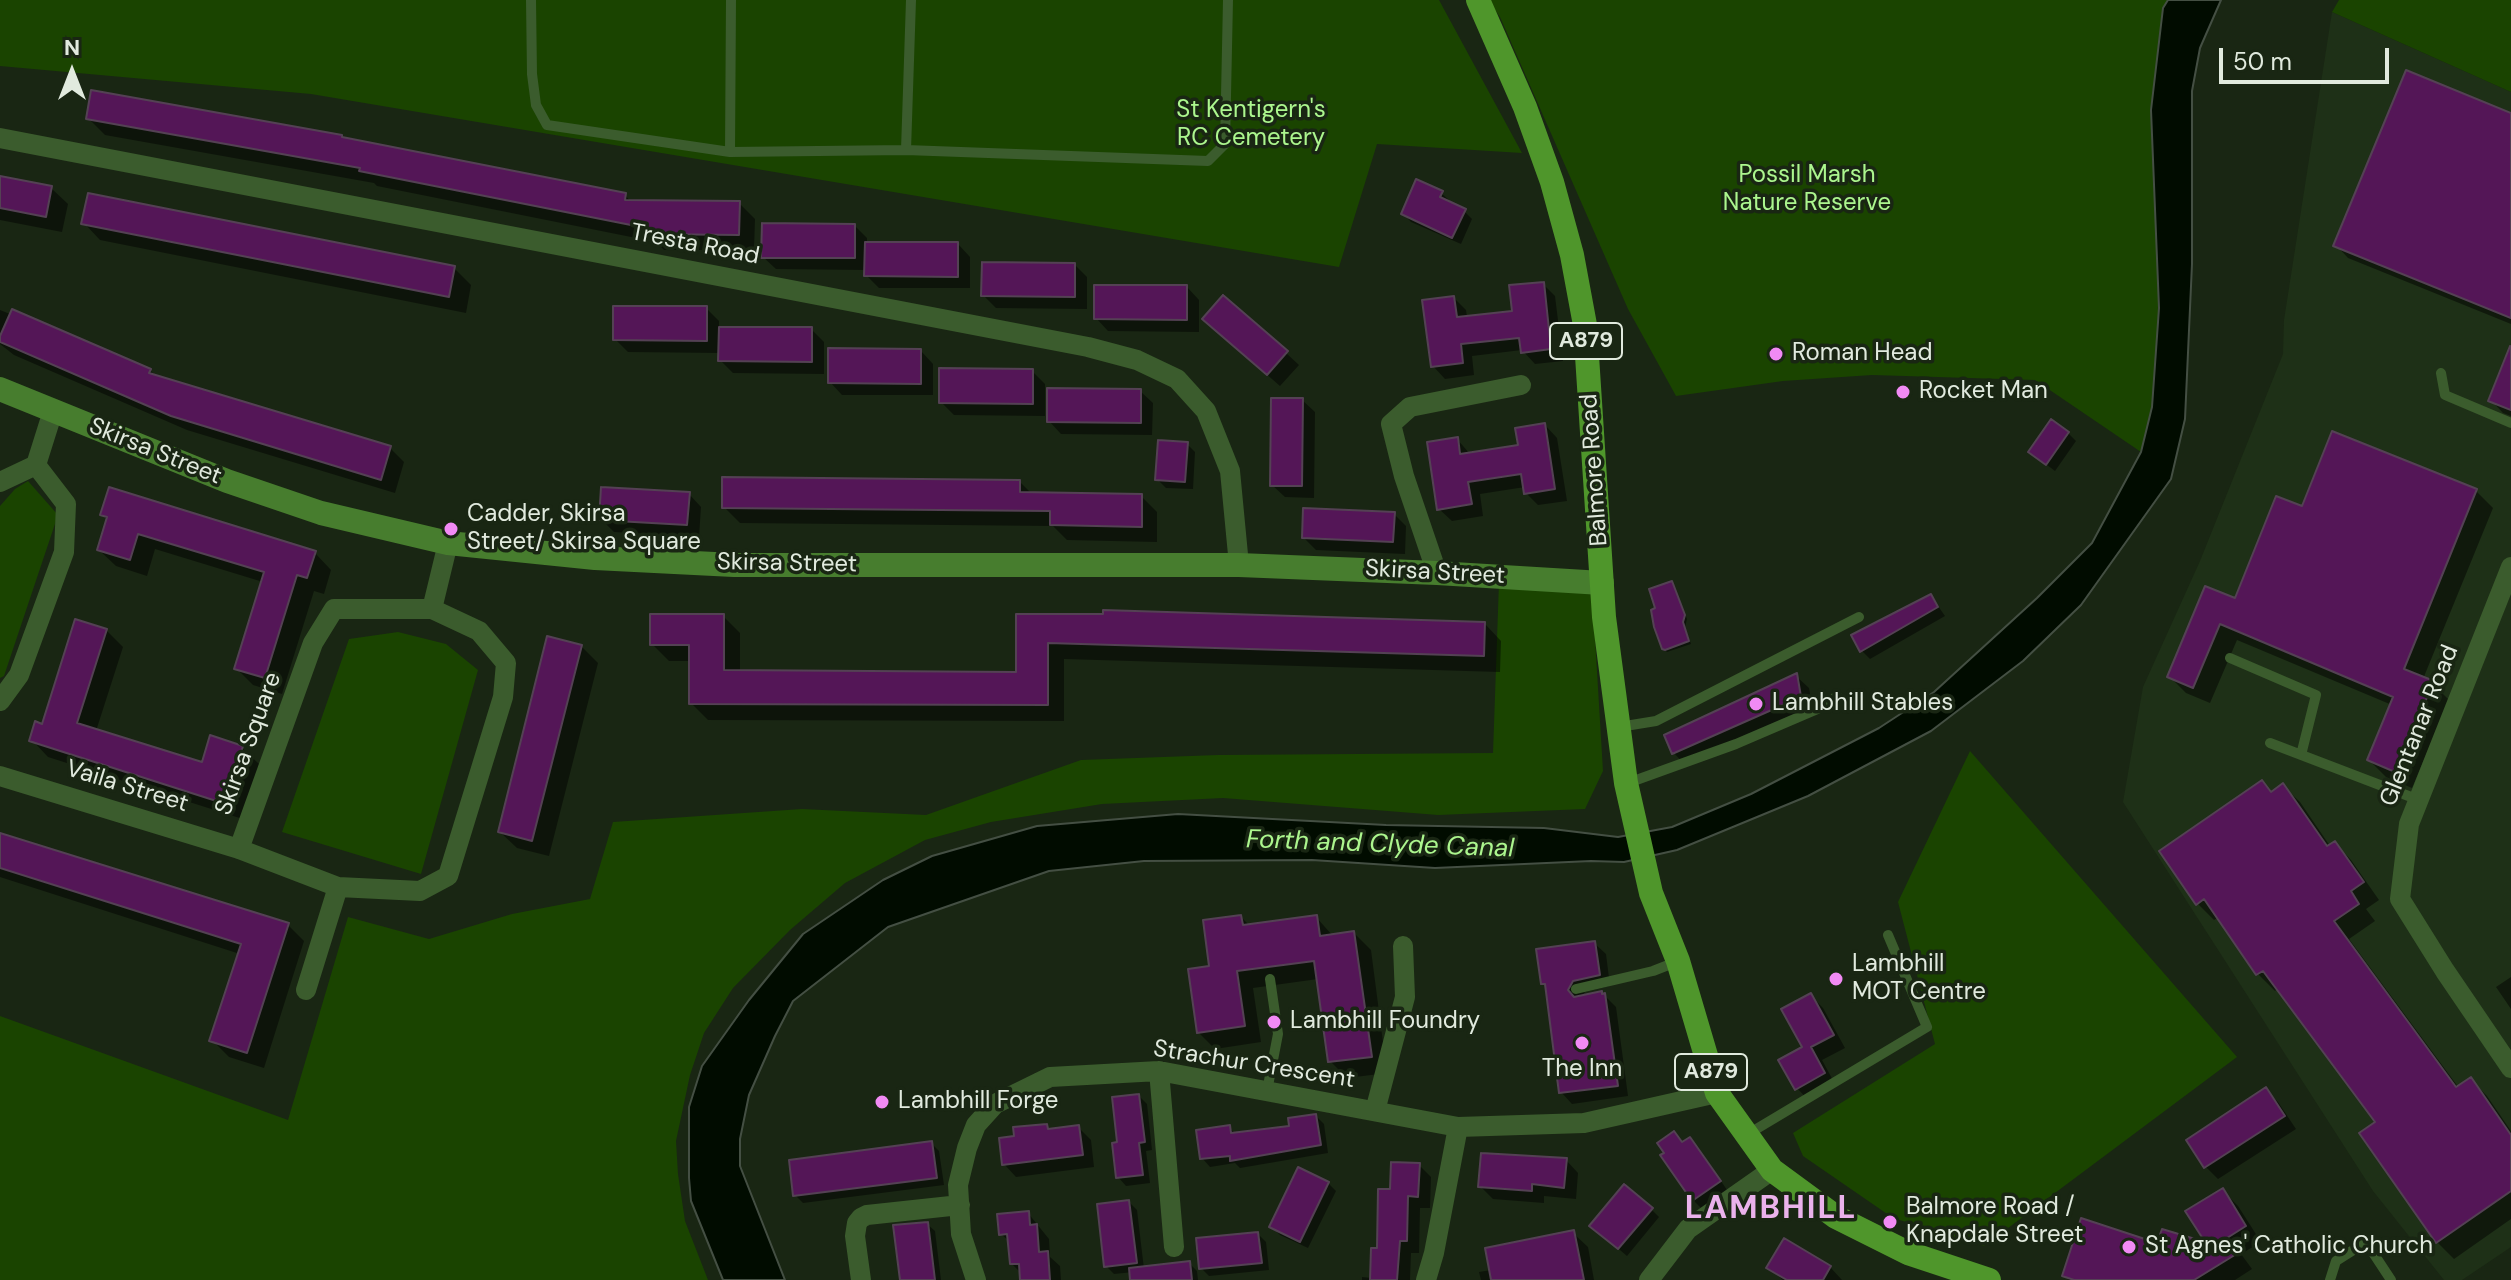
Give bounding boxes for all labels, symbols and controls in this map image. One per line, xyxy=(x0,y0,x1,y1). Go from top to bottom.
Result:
north arrow xyxy=(32,32,112,112)
scale bar xyxy=(2223,32,2393,82)
text: N xyxy=(64,33,80,62)
text: 50 m xyxy=(2233,46,2292,77)
park label: St Kentigern's RC Cemetery xyxy=(1176,97,1326,153)
park label: Possil Marsh Nature Reserve xyxy=(1723,162,1891,218)
street label: Tresta Road xyxy=(628,218,762,272)
road number: A879 xyxy=(1550,323,1622,359)
place label: Roman Head xyxy=(1792,340,1932,368)
marker: Roman Head xyxy=(1767,345,1785,363)
place label: Rocket Man xyxy=(1919,378,2048,406)
marker: Rocket Man xyxy=(1894,383,1912,401)
street label: Balmore Road xyxy=(1575,393,1615,547)
street label: Skirsa Street xyxy=(85,412,225,492)
place label: Cadder, Skirsa Street/ Skirsa Square xyxy=(467,501,701,557)
marker: Cadder, Skirsa Street/ Skirsa Square xyxy=(442,520,460,538)
street label: Skirsa Street xyxy=(717,548,857,580)
street label: Skirsa Street xyxy=(1364,555,1506,591)
street label: Glentanar Road xyxy=(2375,641,2465,811)
street label: Skirsa Square xyxy=(210,669,288,819)
place label: Lambhill Stables xyxy=(1772,690,1953,718)
marker: Lambhill Stables xyxy=(1747,695,1765,713)
street label: Vaila Street xyxy=(62,755,192,819)
water label: Forth and Clyde Canal xyxy=(1245,825,1515,865)
place label: Lambhill MOT Centre xyxy=(1852,951,1986,1007)
marker: Lambhill MOT Centre xyxy=(1827,970,1845,988)
place label: Lambhill Foundry xyxy=(1290,1008,1480,1036)
marker: Lambhill Foundry xyxy=(1265,1013,1283,1031)
marker: The Inn xyxy=(1573,1034,1591,1052)
street label: Strachur Crescent xyxy=(1151,1035,1357,1095)
road number: A879 xyxy=(1675,1054,1747,1090)
place label: The Inn xyxy=(1542,1056,1622,1084)
place label: Lambhill Forge xyxy=(898,1088,1058,1116)
marker: Lambhill Forge xyxy=(873,1093,891,1111)
district label: LAMBHILL xyxy=(1685,1191,1857,1229)
place label: Balmore Road / Knapdale Street xyxy=(1906,1194,2083,1250)
marker: Balmore Road / Knapdale Street xyxy=(1881,1213,1899,1231)
place label: St Agnes' Catholic Church xyxy=(2145,1233,2433,1261)
marker: St Agnes' Catholic Church xyxy=(2120,1238,2138,1256)

